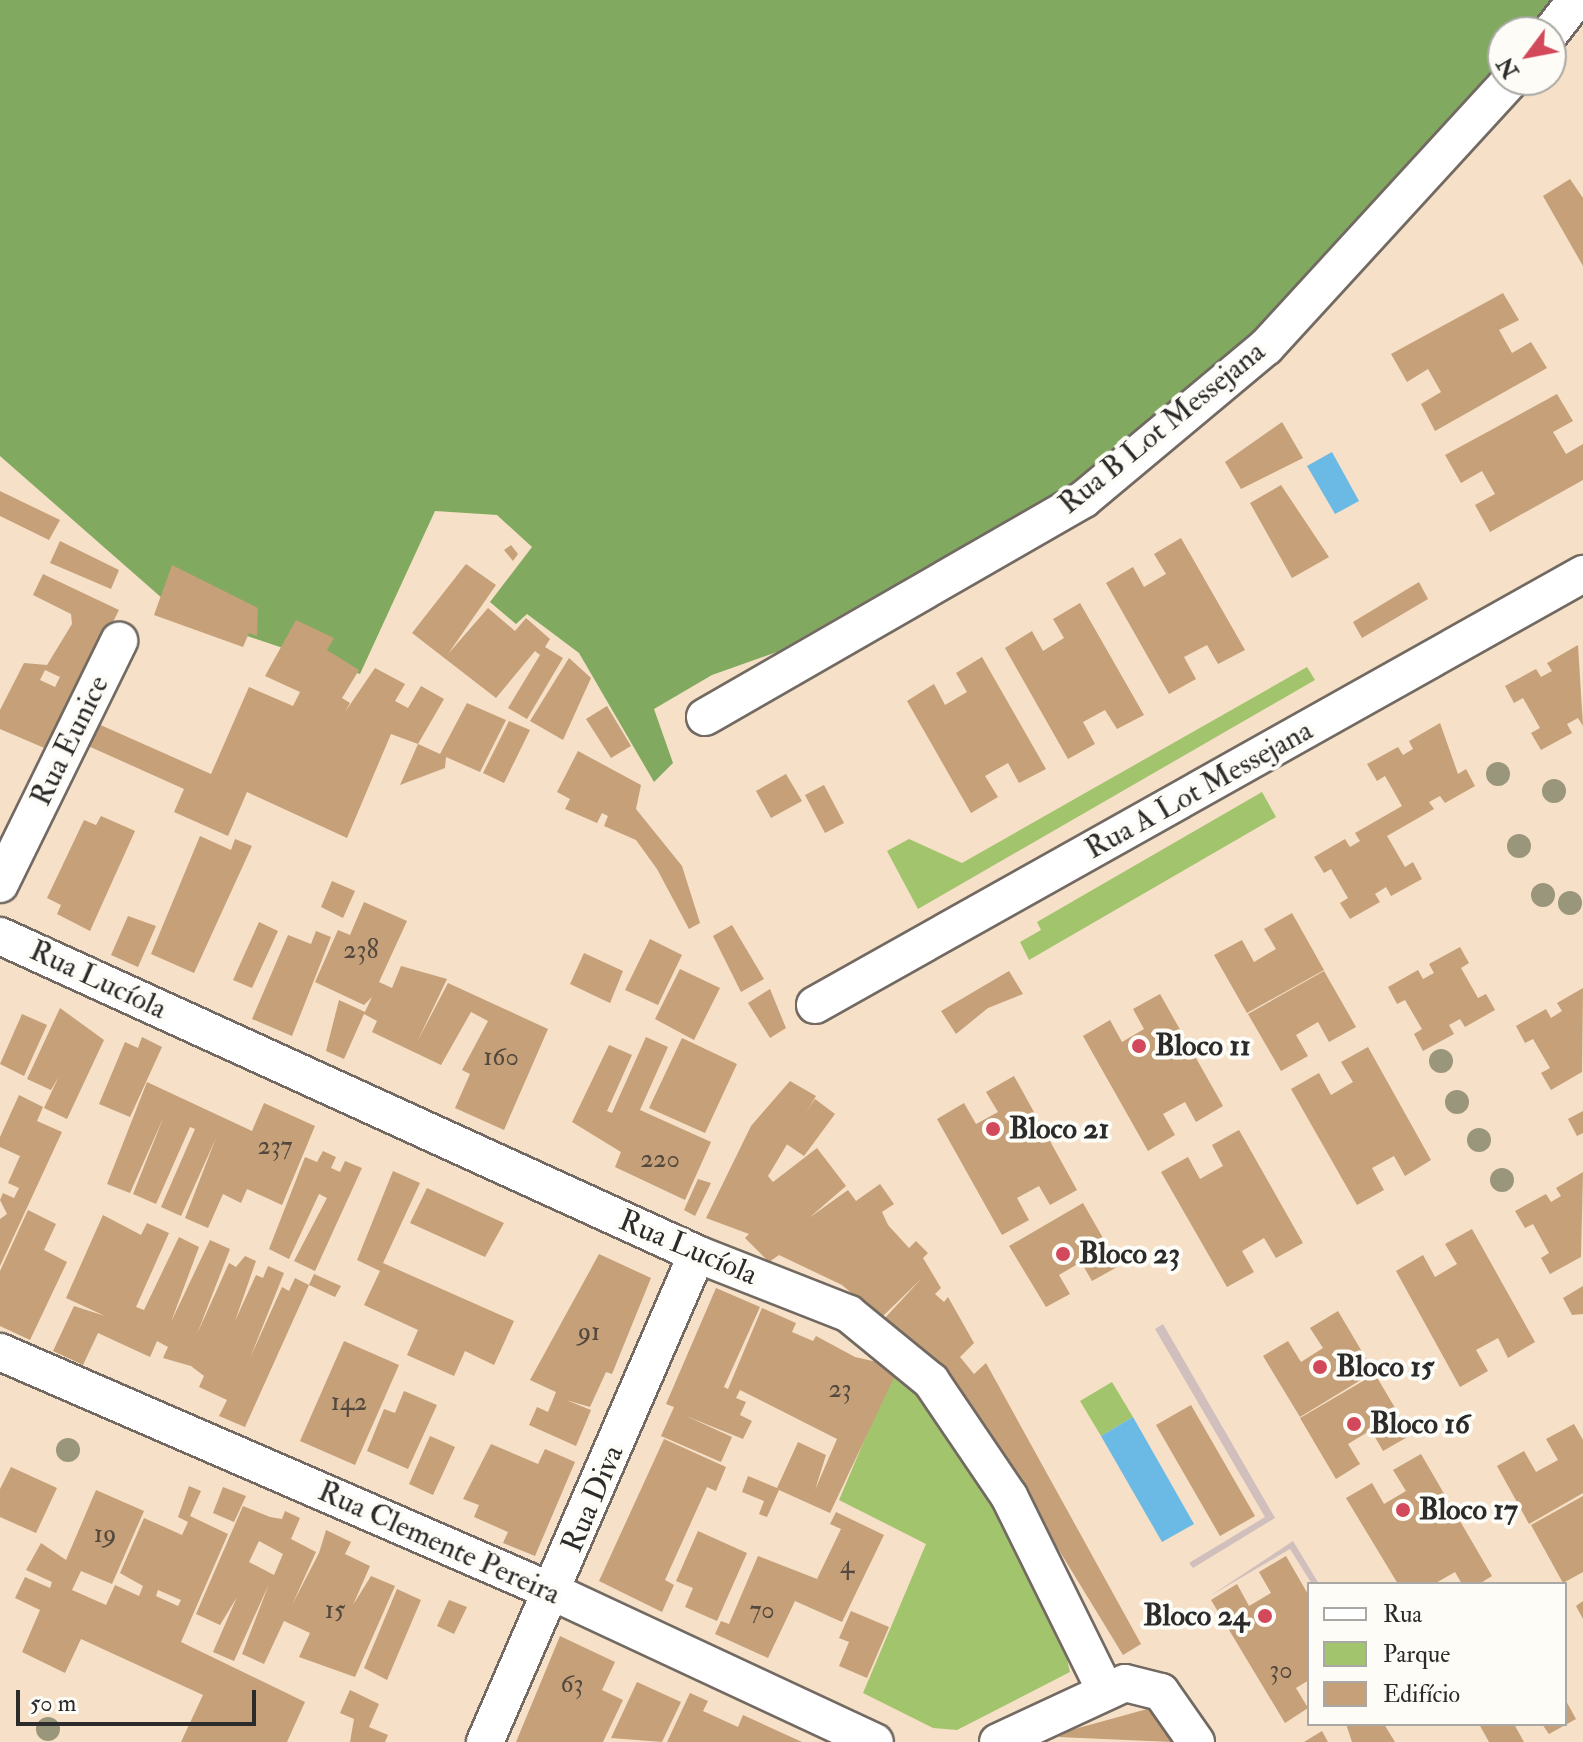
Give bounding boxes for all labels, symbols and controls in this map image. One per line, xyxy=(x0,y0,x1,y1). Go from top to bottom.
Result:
north arrow xyxy=(1487,16,1567,96)
text: N xyxy=(1491,52,1525,83)
street label: Rua B Lot Messejana xyxy=(1052,334,1272,522)
street label: Rua Eunice xyxy=(23,670,117,812)
street label: Rua A Lot Messejana xyxy=(1079,713,1319,867)
street label: Rua Lucíola xyxy=(24,933,172,1027)
house number: 238 xyxy=(343,935,379,967)
place label: Bloco 11 xyxy=(1155,1028,1251,1064)
marker: Bloco 11 xyxy=(1130,1037,1148,1055)
house number: 160 xyxy=(483,1042,519,1074)
place label: Bloco 21 xyxy=(1009,1111,1109,1147)
marker: Bloco 21 xyxy=(984,1120,1002,1138)
house number: 237 xyxy=(257,1131,293,1163)
house number: 220 xyxy=(640,1144,680,1176)
street label: Rua Lucíola xyxy=(613,1203,763,1293)
place label: Bloco 23 xyxy=(1079,1236,1180,1272)
marker: Bloco 23 xyxy=(1054,1245,1072,1263)
house number: 91 xyxy=(578,1317,600,1349)
place label: Bloco 15 xyxy=(1336,1349,1434,1385)
marker: Bloco 15 xyxy=(1311,1358,1329,1376)
house number: 23 xyxy=(828,1374,852,1406)
house number: 142 xyxy=(331,1387,367,1419)
place label: Bloco 16 xyxy=(1370,1406,1470,1442)
marker: Bloco 16 xyxy=(1345,1415,1363,1433)
street label: Rua Diva xyxy=(554,1440,632,1558)
street label: Rua Clemente Pereira xyxy=(312,1473,566,1613)
place label: Bloco 17 xyxy=(1419,1492,1518,1528)
marker: Bloco 17 xyxy=(1394,1501,1412,1519)
house number: 19 xyxy=(94,1519,116,1551)
house number: 4 xyxy=(840,1550,854,1582)
legend xyxy=(1307,1582,1567,1726)
house number: 15 xyxy=(325,1595,345,1627)
house number: 70 xyxy=(749,1595,775,1627)
place label: Bloco 24 xyxy=(1143,1598,1249,1634)
text: Rua xyxy=(1383,1599,1422,1630)
marker: Bloco 24 xyxy=(1256,1607,1274,1625)
text: Parque xyxy=(1383,1639,1450,1670)
house number: 30 xyxy=(1269,1655,1293,1687)
house number: 63 xyxy=(560,1669,584,1701)
scale bar xyxy=(20,1674,260,1724)
text: Edifício xyxy=(1383,1679,1460,1710)
text: 50 m xyxy=(30,1688,76,1719)

